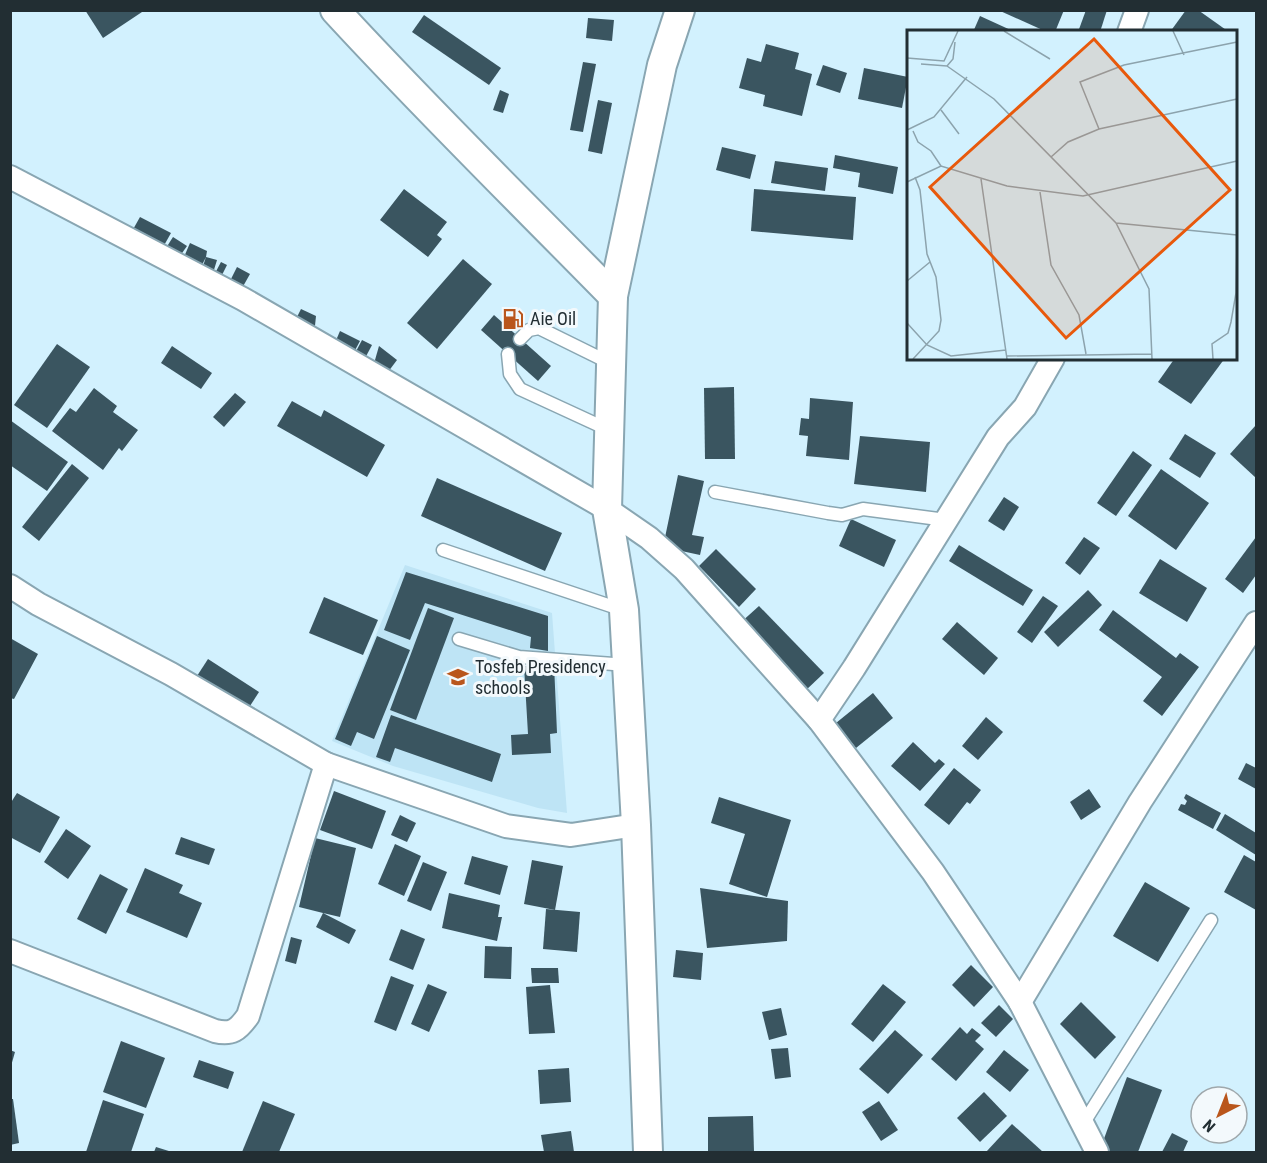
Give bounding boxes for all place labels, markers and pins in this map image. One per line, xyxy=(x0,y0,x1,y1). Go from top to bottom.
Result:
fuel station icon: Aie Oil xyxy=(501,307,525,331)
place label: Aie Oil xyxy=(530,308,576,329)
place label: Tosfeb Presidency schools xyxy=(475,656,606,698)
school or university icon: Tosfeb Presidency schools xyxy=(446,665,470,689)

